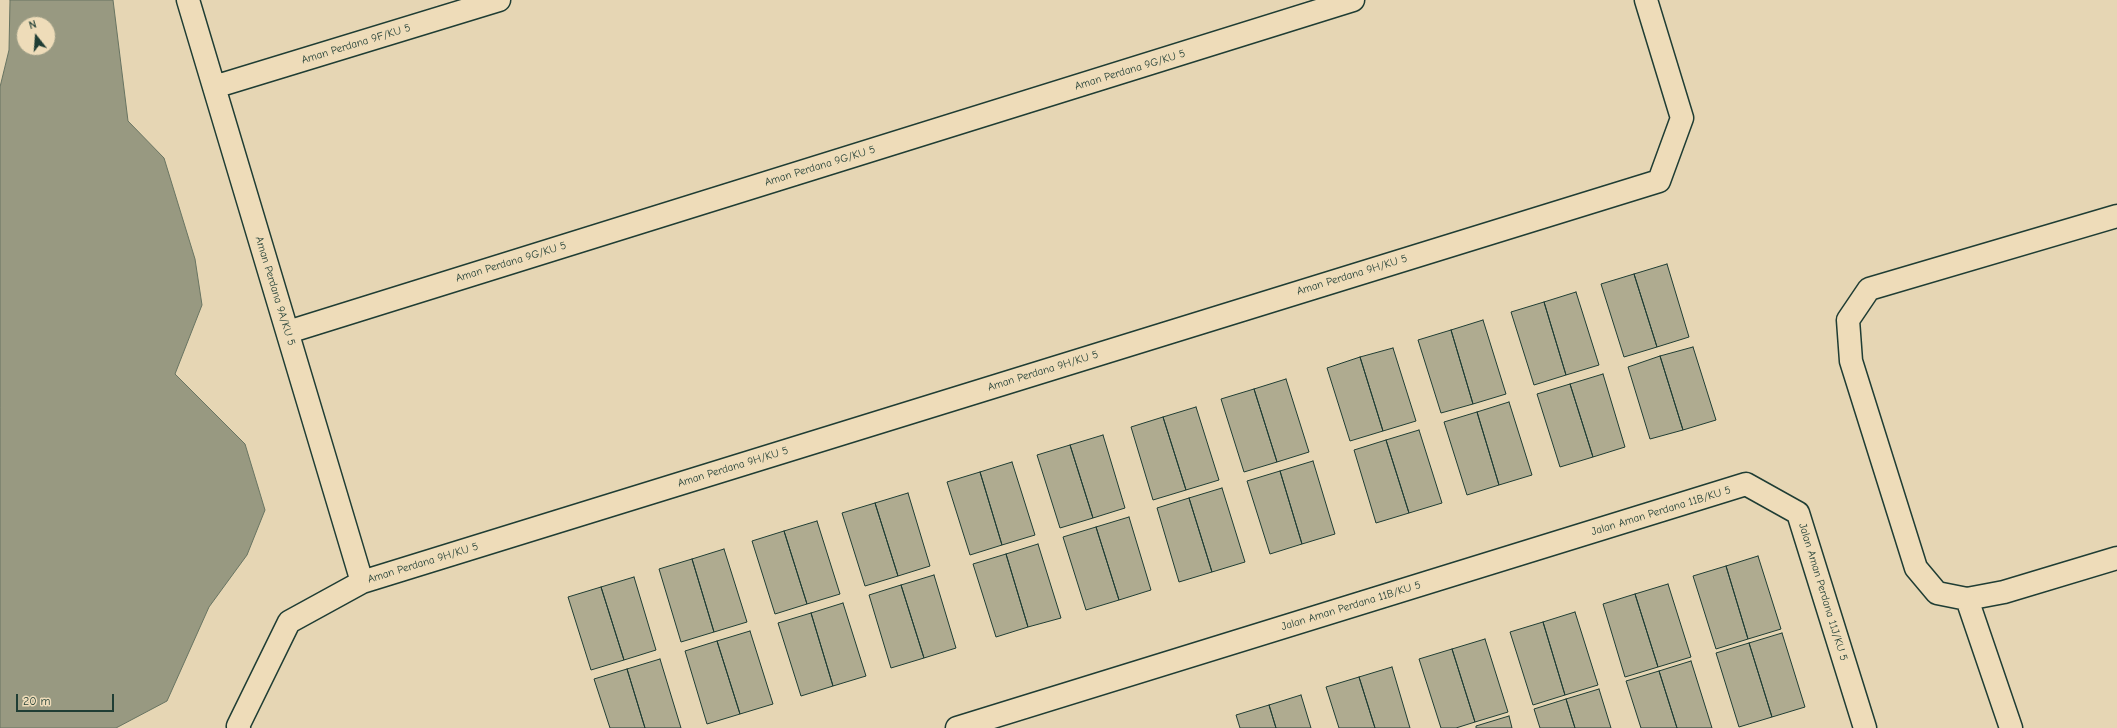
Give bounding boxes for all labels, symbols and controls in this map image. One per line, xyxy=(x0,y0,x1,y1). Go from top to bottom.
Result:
north arrow xyxy=(16,16,56,56)
text: N xyxy=(27,18,38,32)
street label: Aman Perdana 9F/KU 5 xyxy=(300,21,412,67)
street label: Aman Perdana 9G/KU 5 xyxy=(1073,47,1187,93)
street label: Aman Perdana 9G/KU 5 xyxy=(763,143,877,189)
street label: Aman Perdana 9A/KU 5 xyxy=(252,235,298,347)
street label: Aman Perdana 9G/KU 5 xyxy=(454,239,568,285)
street label: Aman Perdana 9H/KU 5 xyxy=(1295,252,1409,298)
street label: Aman Perdana 9H/KU 5 xyxy=(986,348,1100,394)
street label: Aman Perdana 9H/KU 5 xyxy=(676,444,790,490)
street label: Jalan Aman Perdana 11B/KU 5 xyxy=(1590,483,1732,539)
street label: Jalan Aman Perdana 11J/KU 5 xyxy=(1796,521,1850,663)
street label: Aman Perdana 9H/KU 5 xyxy=(366,540,480,586)
street label: Jalan Aman Perdana 11B/KU 5 xyxy=(1280,578,1422,634)
scale bar xyxy=(18,686,116,712)
text: 20 m xyxy=(23,694,51,708)

